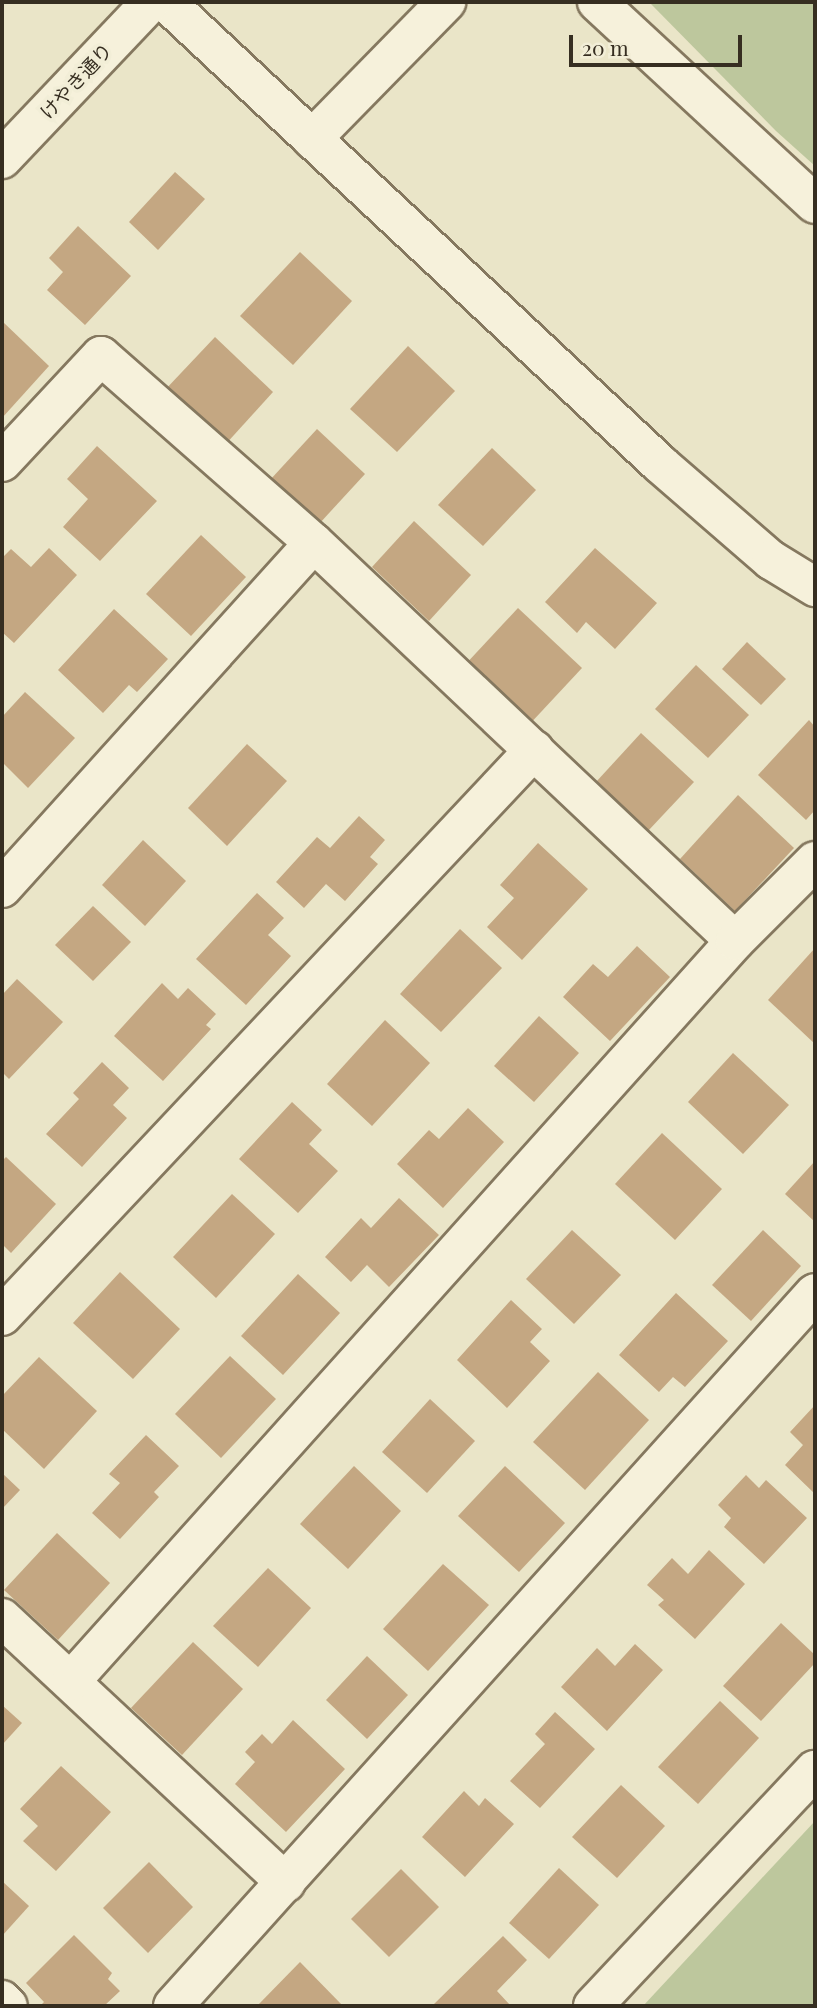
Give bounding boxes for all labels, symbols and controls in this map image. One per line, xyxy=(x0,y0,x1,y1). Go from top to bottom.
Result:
scale bar xyxy=(572,21,745,65)
text: 20 m xyxy=(582,33,629,61)
street label: けやき通り xyxy=(35,38,117,124)

